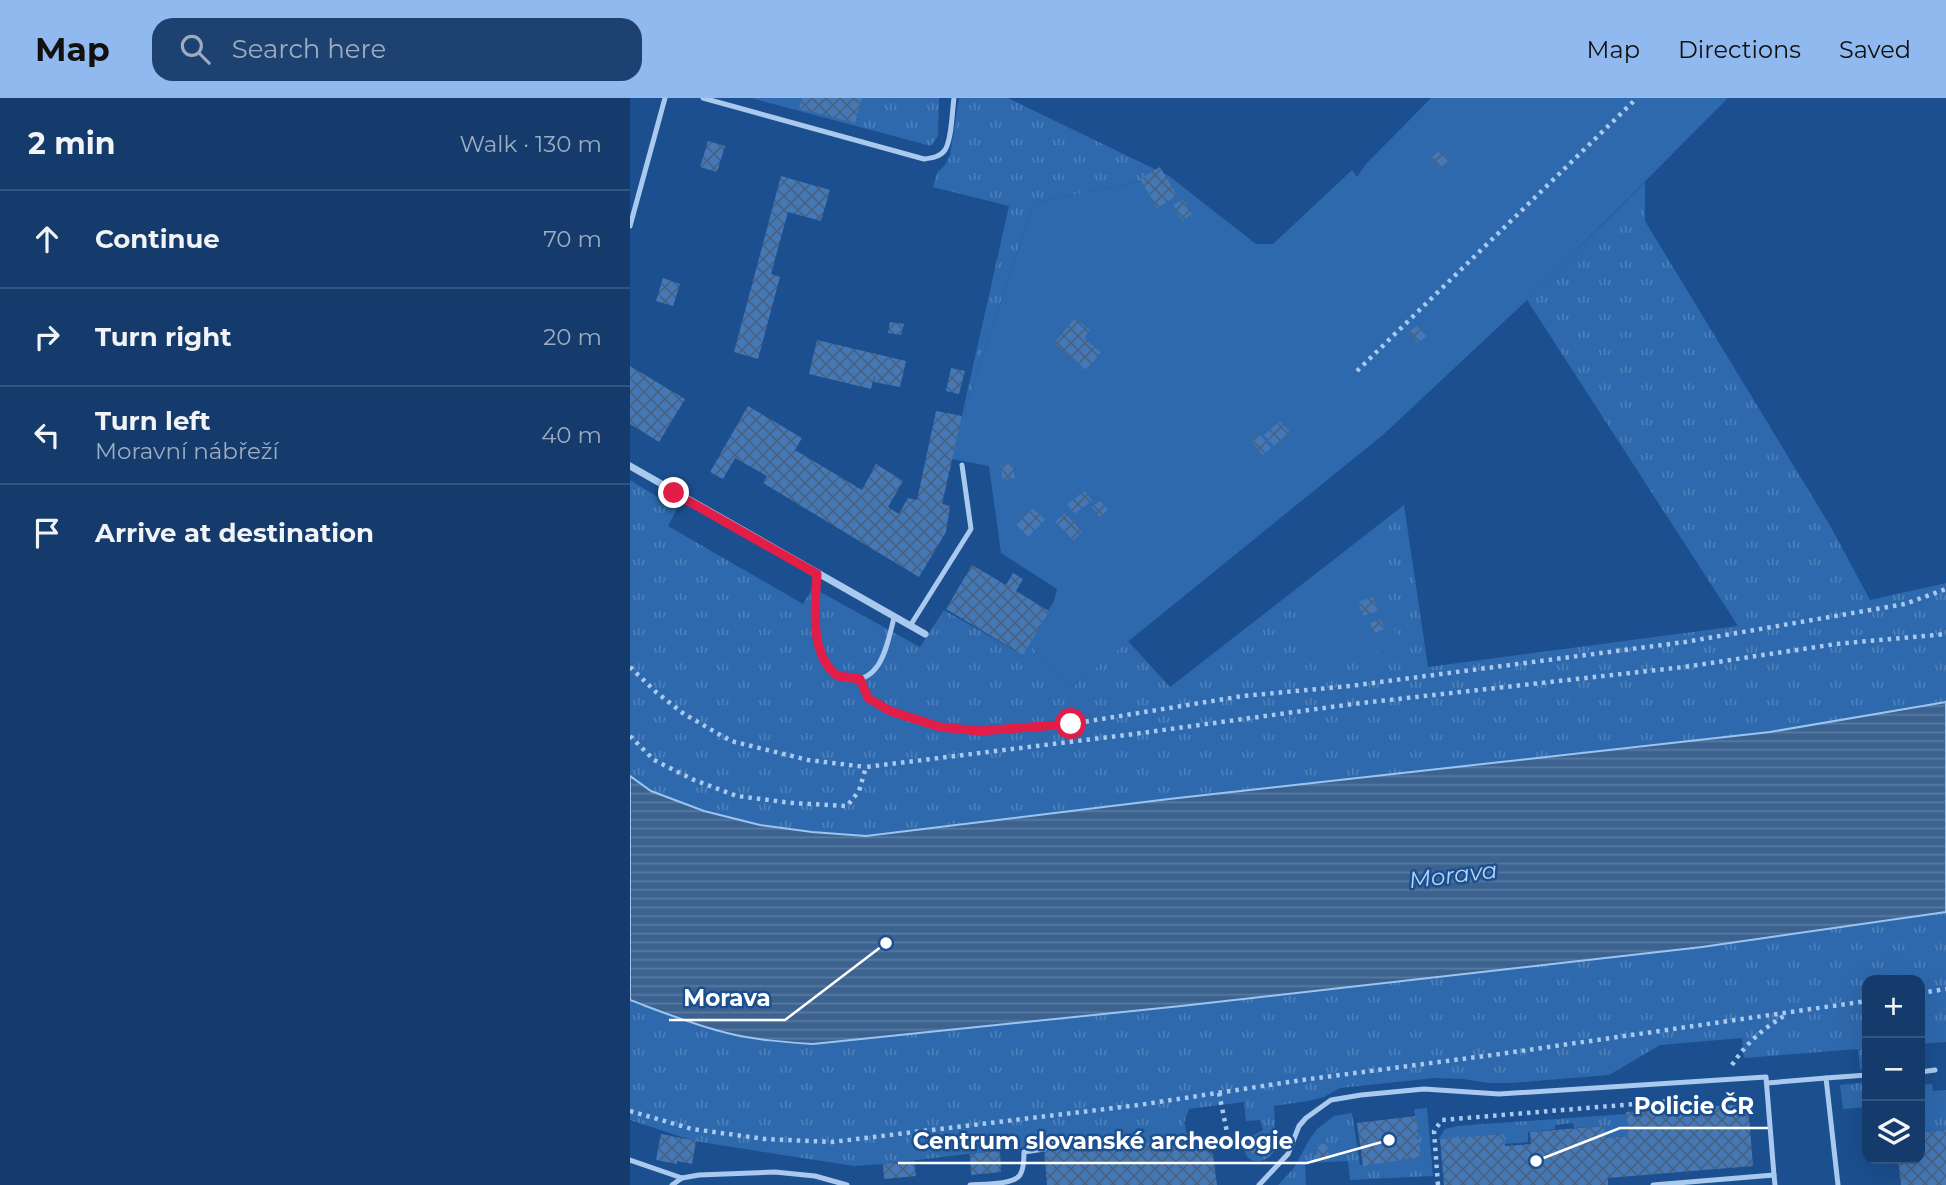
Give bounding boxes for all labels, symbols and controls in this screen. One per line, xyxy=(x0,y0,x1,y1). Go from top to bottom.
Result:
search box xyxy=(152,18,642,81)
text: Map xyxy=(35,29,110,69)
icon: search xyxy=(176,30,214,68)
text: Search here xyxy=(232,33,386,65)
text: Map xyxy=(1587,35,1640,64)
text: Directions xyxy=(1678,35,1801,64)
text: Saved xyxy=(1839,35,1911,64)
text: 2 min xyxy=(28,125,115,162)
text: Walk · 130 m xyxy=(459,130,602,158)
icon: ahead xyxy=(28,220,66,258)
text: Continue xyxy=(95,223,220,255)
text: 70 m xyxy=(543,225,602,253)
icon: right xyxy=(28,318,66,356)
text: Turn right xyxy=(95,321,231,353)
text: 20 m xyxy=(543,323,602,351)
text: Turn left xyxy=(95,405,211,437)
icon: left xyxy=(28,416,66,454)
text: 40 m xyxy=(541,421,602,449)
text: Moravní nábřeží xyxy=(95,437,279,465)
route end xyxy=(658,477,689,508)
icon: arrive xyxy=(28,514,66,552)
text: Arrive at destination xyxy=(95,517,374,549)
route start xyxy=(1055,708,1086,739)
water label: Morava xyxy=(1407,856,1499,894)
map controls xyxy=(1862,975,1925,1164)
button: + xyxy=(1862,975,1925,1038)
callout: Morava xyxy=(669,976,785,1020)
text: Morava xyxy=(683,984,771,1012)
button: − xyxy=(1862,1038,1925,1101)
callout: Policie ČR xyxy=(1620,1084,1768,1128)
text: Policie ČR xyxy=(1634,1092,1754,1120)
button: layers xyxy=(1862,1101,1925,1164)
callout: Centrum slovanské archeologie xyxy=(898,1119,1307,1163)
text: Centrum slovanské archeologie xyxy=(913,1127,1293,1155)

